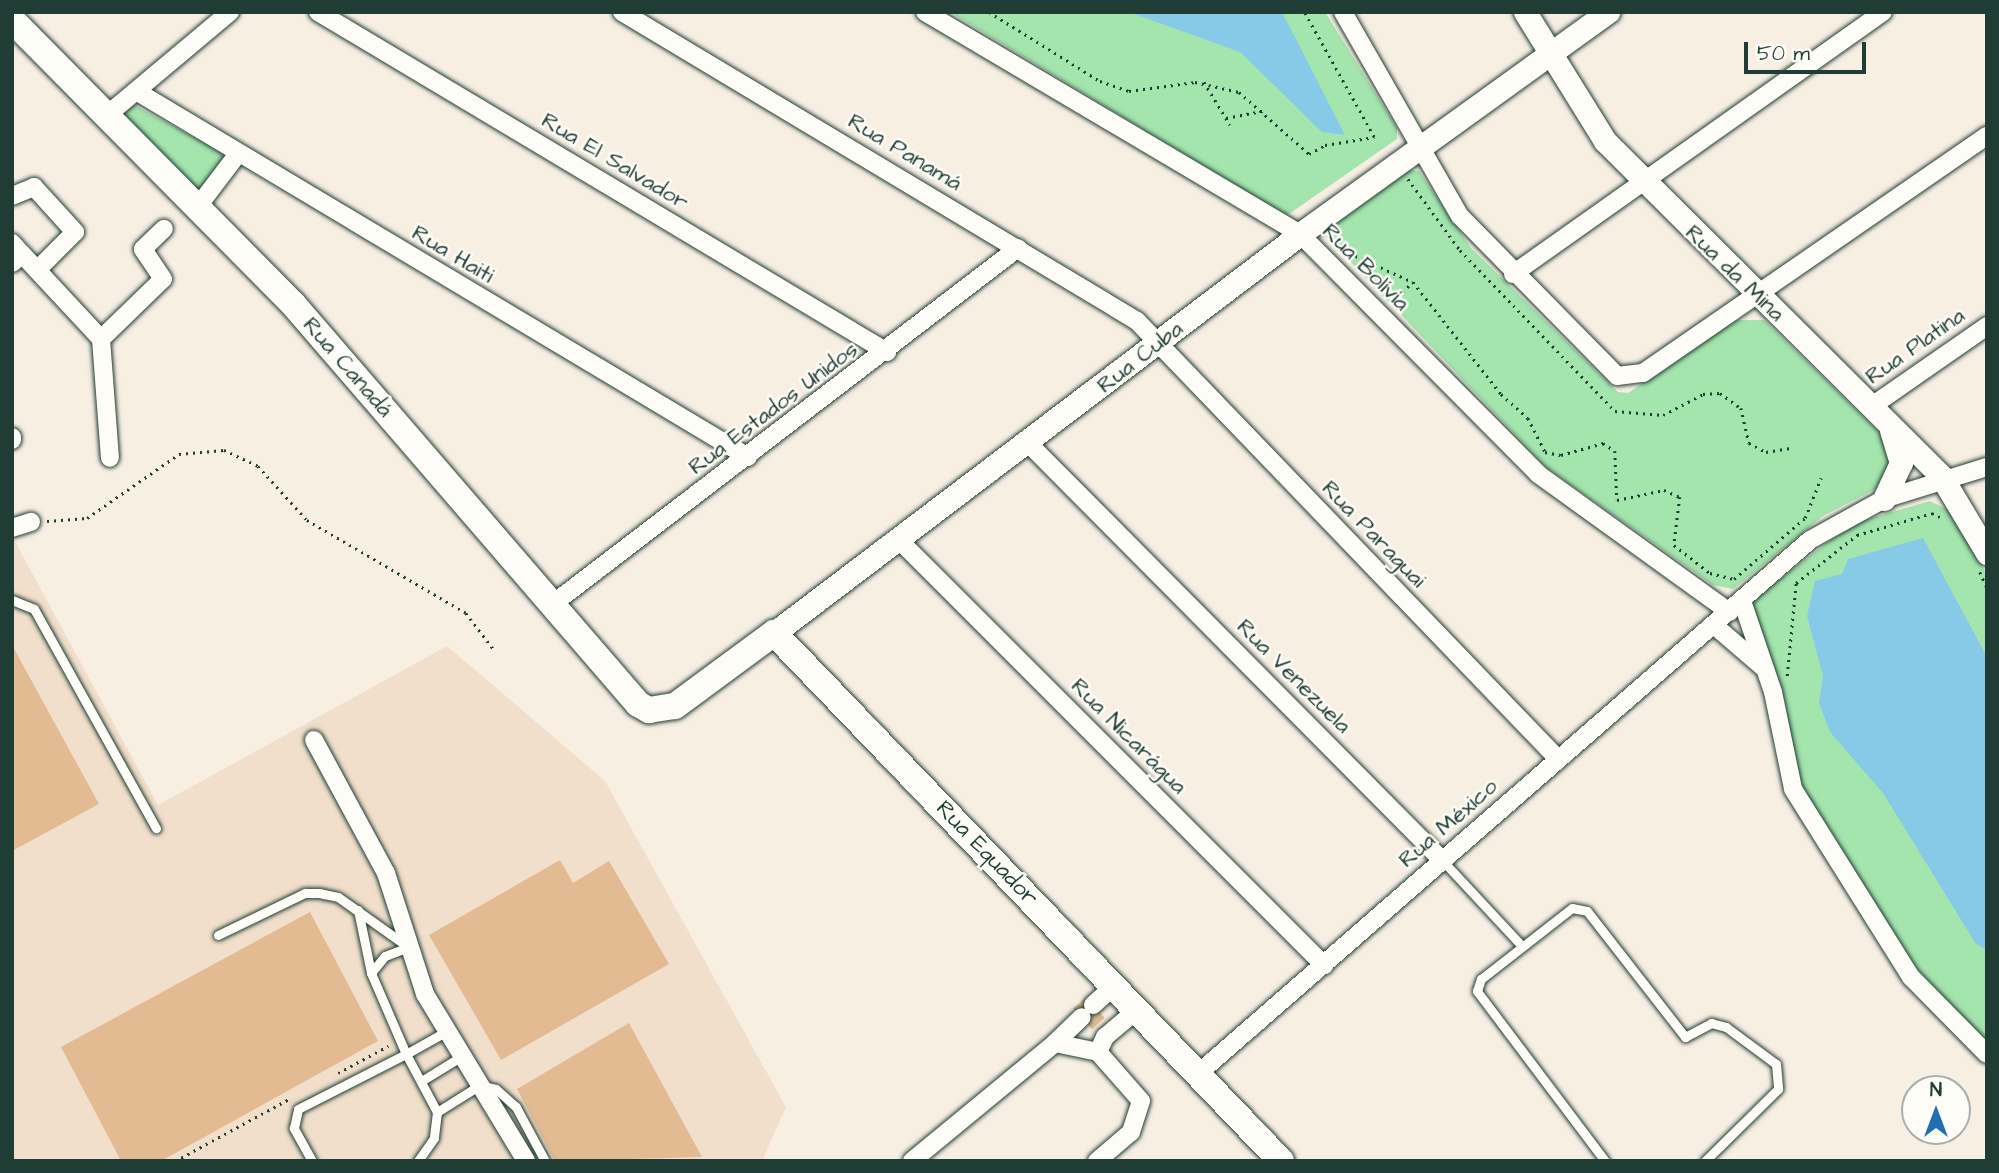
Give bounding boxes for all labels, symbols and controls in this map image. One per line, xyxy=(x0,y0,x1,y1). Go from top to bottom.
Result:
scale bar xyxy=(1747,28,1870,72)
text: 50 m xyxy=(1757,39,1810,68)
street label: Rua El Salvador xyxy=(537,106,693,216)
street label: Rua Panamá xyxy=(843,107,967,197)
street label: Rua Bolívia xyxy=(1316,217,1416,317)
street label: Rua Haiti xyxy=(407,219,499,289)
street label: Rua da Mina xyxy=(1680,219,1790,327)
street label: Rua Platina xyxy=(1860,302,1970,390)
street label: Rua Canadá xyxy=(297,311,399,423)
street label: Rua Cuba xyxy=(1091,315,1189,399)
street label: Rua Estados Unidos xyxy=(683,335,863,481)
street label: Rua Paraguai xyxy=(1316,475,1432,593)
street label: Rua Venezuela xyxy=(1231,613,1357,739)
street label: Rua Nicarágua xyxy=(1065,672,1193,800)
street label: Rua México xyxy=(1393,772,1503,874)
street label: Rua Equador xyxy=(930,795,1044,911)
north arrow xyxy=(1901,1075,1971,1145)
text: N xyxy=(1930,1077,1942,1104)

